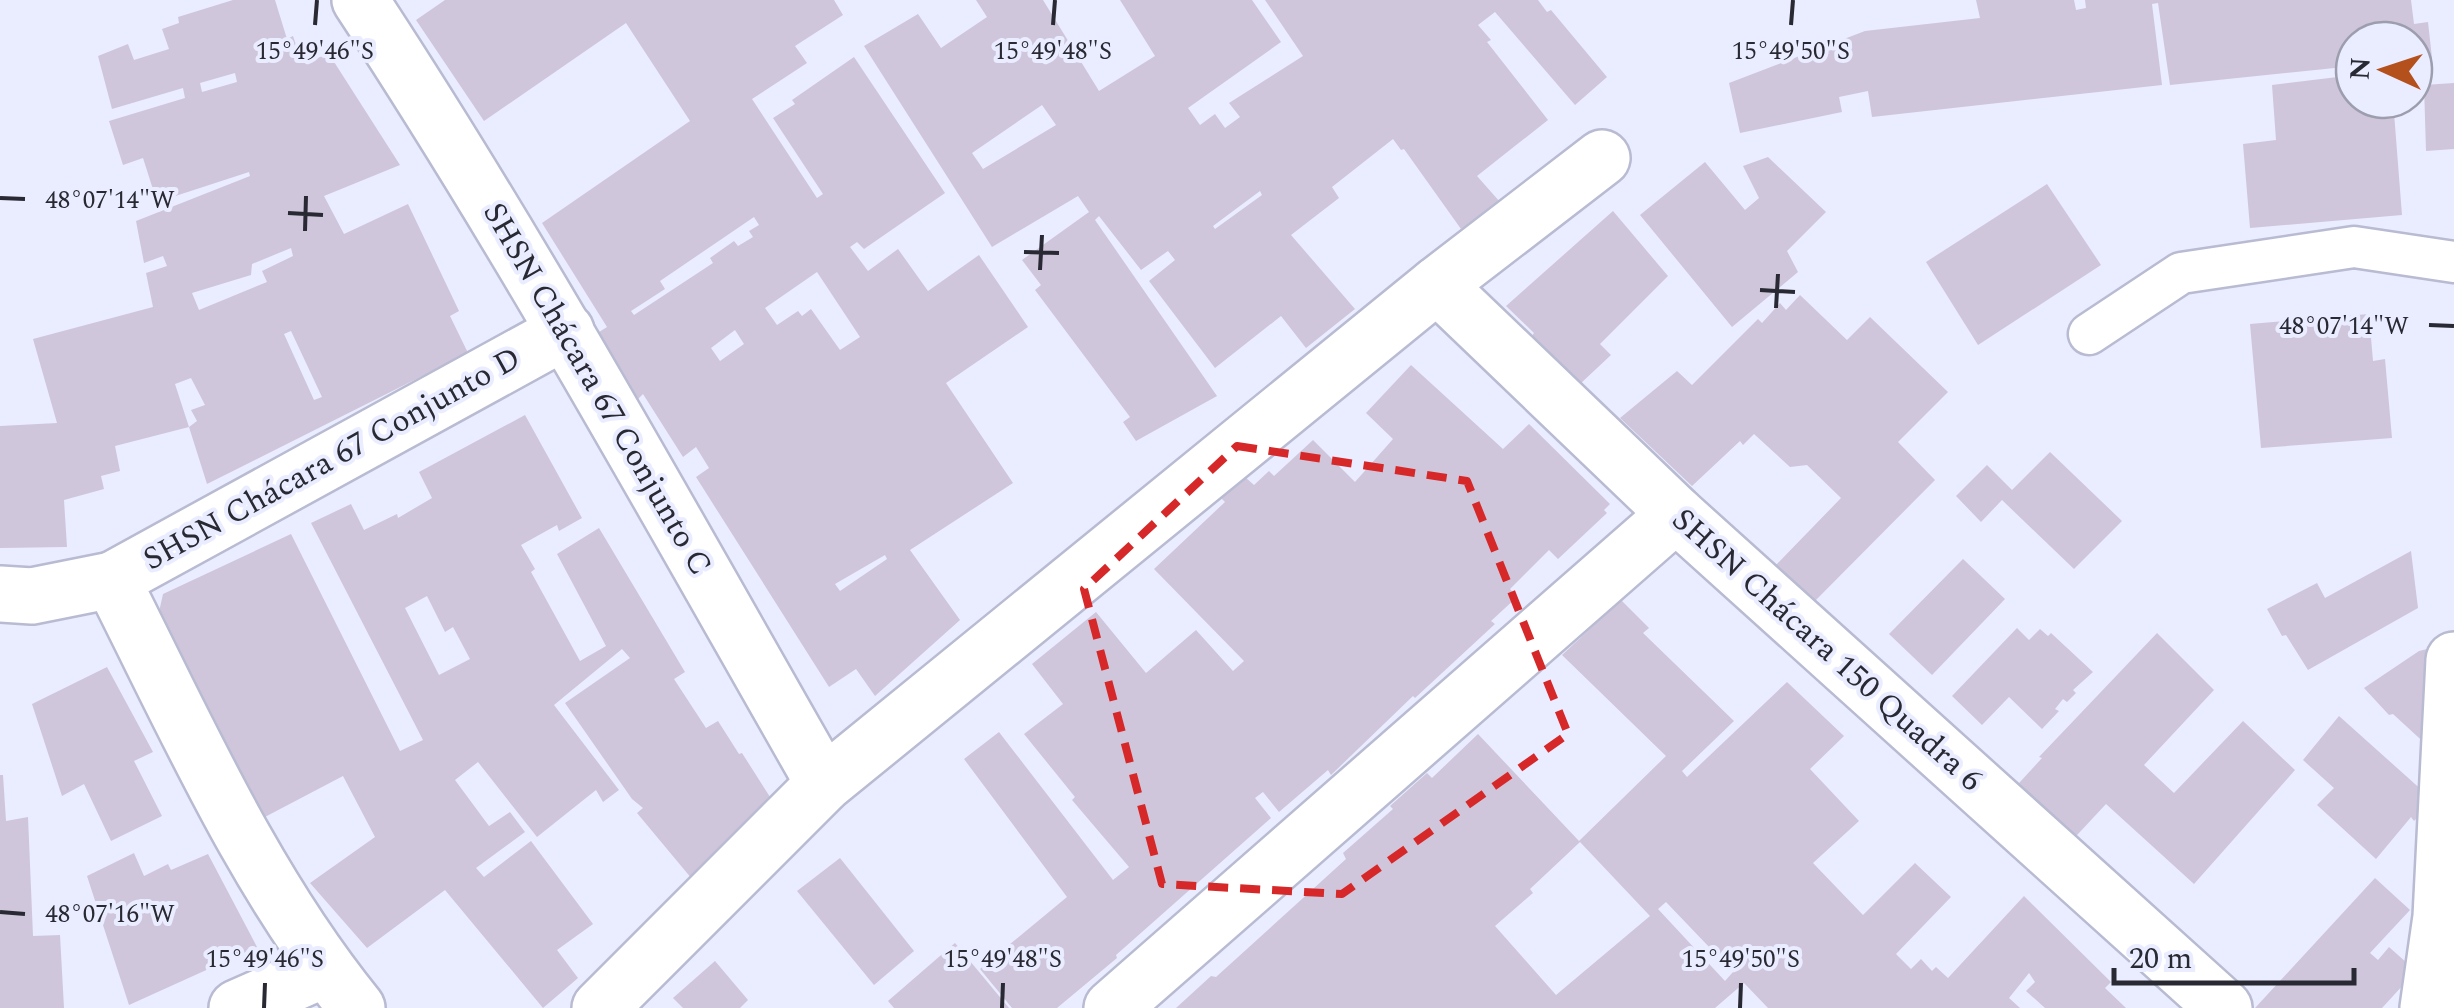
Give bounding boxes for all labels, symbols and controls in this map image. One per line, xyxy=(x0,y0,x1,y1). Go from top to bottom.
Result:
north arrow xyxy=(2334,20,2434,120)
text: 15°49'46"S xyxy=(256,33,374,71)
text: 15°49'48"S xyxy=(994,33,1112,71)
text: 15°49'50"S xyxy=(1732,33,1850,71)
text: N xyxy=(2338,56,2383,81)
text: 48°07'14"W xyxy=(45,182,175,220)
street label: SHSN Chácara 67 Conjunto C xyxy=(470,193,724,585)
text: 48°07'14"W xyxy=(2279,308,2409,346)
street label: SHSN Chácara 67 Conjunto D xyxy=(134,334,530,584)
street label: SHSN Chácara 150 Quadra 6 xyxy=(1660,496,1994,804)
text: 48°07'16"W xyxy=(45,896,175,934)
scale bar xyxy=(2114,923,2354,985)
text: 20 m xyxy=(2129,936,2192,982)
text: 15°49'46"S xyxy=(206,941,324,979)
text: 15°49'48"S xyxy=(944,941,1062,979)
text: 15°49'50"S xyxy=(1682,941,1800,979)

